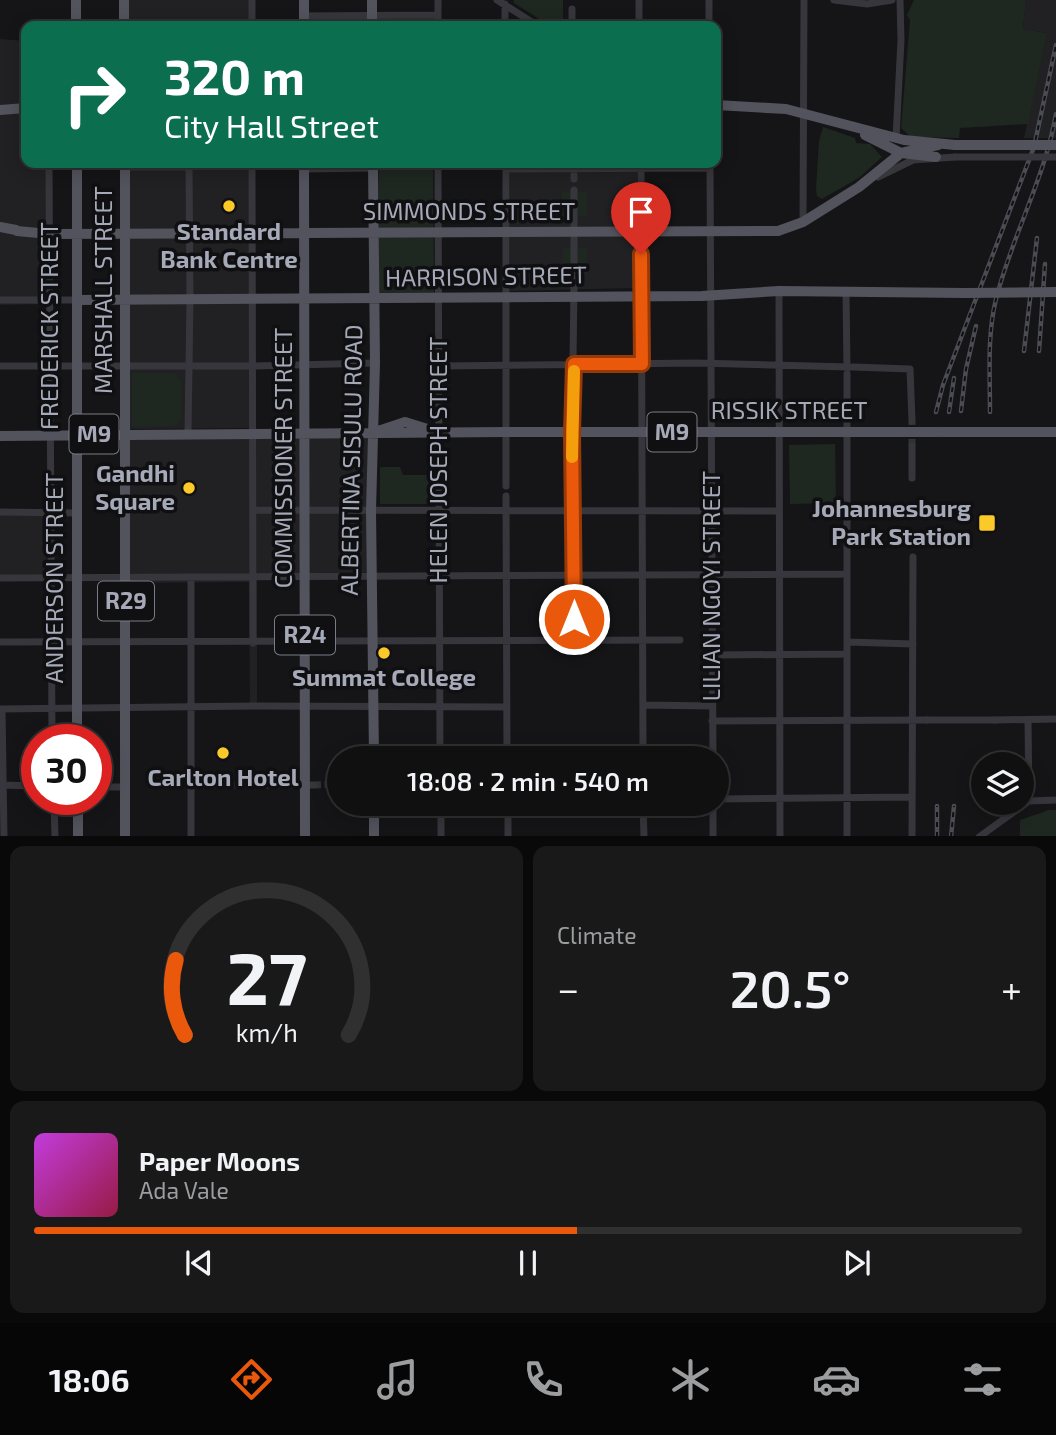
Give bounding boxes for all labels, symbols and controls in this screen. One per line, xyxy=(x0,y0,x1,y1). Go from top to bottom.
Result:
text: 320 m xyxy=(164,46,305,105)
icon: right xyxy=(49,49,140,140)
text: City Hall Street xyxy=(164,106,379,144)
pin xyxy=(611,182,671,254)
street label: MARSHALL STREET xyxy=(88,186,117,394)
icon: arrive xyxy=(622,193,660,231)
street label: SIMMONDS STREET xyxy=(363,196,575,225)
marker: Standard Bank Centre xyxy=(221,198,237,214)
place label: Standard Bank Centre xyxy=(160,216,298,273)
street label: FREDERICK STREET xyxy=(34,222,63,430)
street label: HARRISON STREET xyxy=(385,259,587,292)
street label: ALBERTINA SISULU ROAD xyxy=(334,324,367,596)
street label: COMMISSIONER STREET xyxy=(268,328,297,588)
street label: HELEN JOSEPH STREET xyxy=(423,337,452,583)
street label: RISSIK STREET xyxy=(711,395,867,424)
road number: M9 xyxy=(648,412,696,452)
road number: M9 xyxy=(70,414,119,454)
place label: Gandhi Square xyxy=(95,458,175,515)
street label: LILIAN NGOYI STREET xyxy=(696,471,725,701)
street label: ANDERSON STREET xyxy=(39,473,68,683)
marker: Gandhi Square xyxy=(181,480,197,496)
place label: Johannesburg Park Station xyxy=(812,493,971,550)
marker: Johannesburg Park Station xyxy=(977,513,997,533)
road number: R29 xyxy=(98,582,154,621)
position arrow xyxy=(537,582,611,656)
road number: R24 xyxy=(275,615,335,654)
marker: Summat College xyxy=(376,645,392,661)
place label: Summat College xyxy=(292,662,476,691)
speed limit sign: 30 xyxy=(21,724,112,815)
marker: Carlton Hotel xyxy=(215,745,231,761)
map controls xyxy=(971,752,1034,815)
button: layers xyxy=(971,752,1034,815)
place label: Carlton Hotel xyxy=(147,762,299,791)
text: 18:08 · 2 min · 540 m xyxy=(407,765,649,796)
text: Climate xyxy=(557,921,637,949)
text: 27 xyxy=(226,932,307,1020)
text: 20.5° xyxy=(730,956,851,1018)
text: − xyxy=(557,965,579,1011)
text: + xyxy=(1001,965,1022,1011)
text: km/h xyxy=(235,1016,298,1046)
text: Paper Moons xyxy=(139,1145,300,1176)
text: Ada Vale xyxy=(139,1176,229,1204)
icon: previous xyxy=(180,1244,218,1282)
icon: pause xyxy=(509,1244,547,1282)
icon: next xyxy=(838,1244,876,1282)
icon: directions xyxy=(227,1355,276,1404)
icon: music xyxy=(373,1355,422,1404)
icon: phone xyxy=(519,1355,568,1404)
icon: climate xyxy=(666,1355,715,1404)
icon: car xyxy=(812,1355,861,1404)
icon: filters xyxy=(958,1355,1007,1404)
text: 18:06 xyxy=(49,1360,130,1398)

